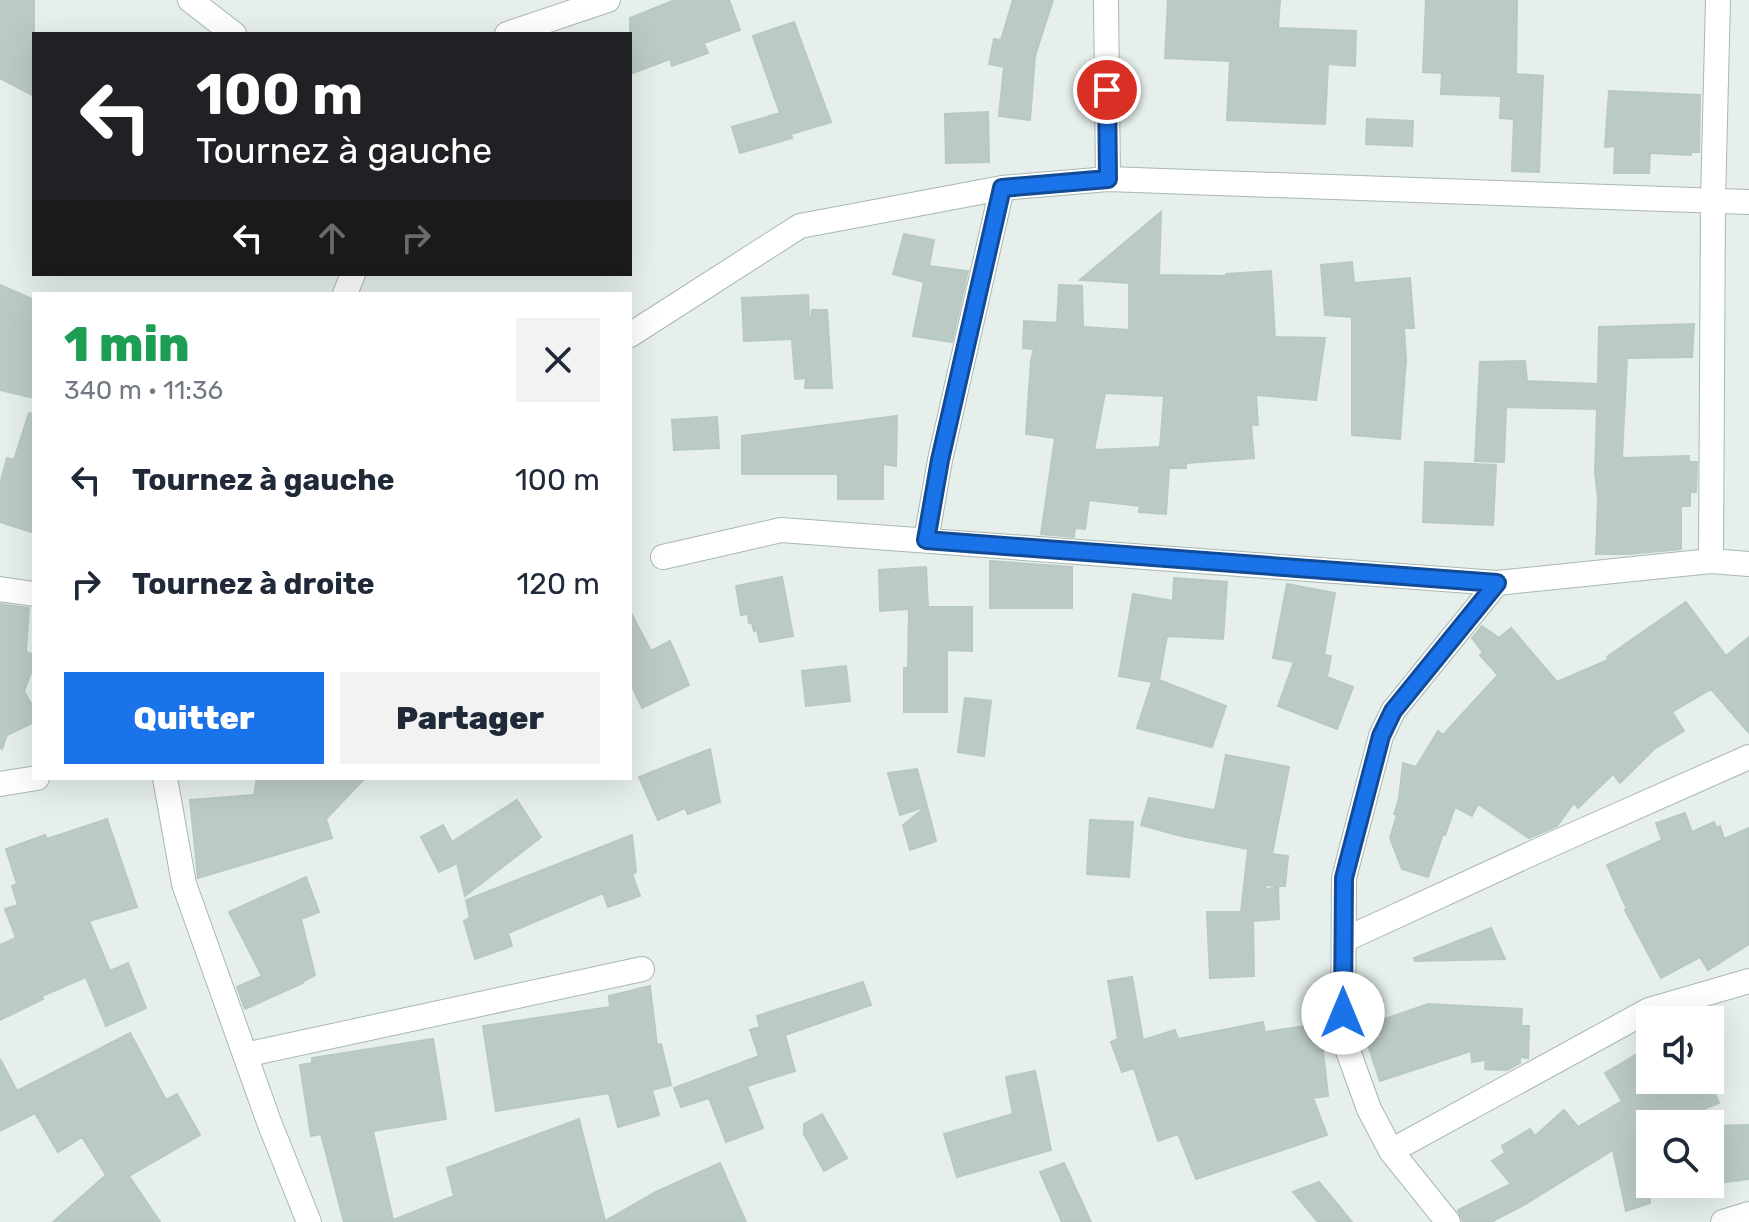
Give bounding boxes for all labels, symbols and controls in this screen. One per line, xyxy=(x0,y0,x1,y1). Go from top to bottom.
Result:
pin xyxy=(1073,56,1141,124)
text: 100 m xyxy=(196,62,363,128)
icon: left xyxy=(64,64,168,168)
icon: arrive xyxy=(1085,68,1129,112)
text: Tournez à gauche xyxy=(196,129,492,172)
icon: left xyxy=(226,216,270,260)
icon: ahead xyxy=(310,216,354,260)
icon: right xyxy=(394,216,438,260)
text: 1 min xyxy=(64,316,190,373)
button: close xyxy=(516,318,600,402)
text: 340 m · 11:36 xyxy=(64,375,223,406)
icon: left xyxy=(64,458,108,502)
text: Tournez à gauche xyxy=(132,462,395,498)
text: 100 m xyxy=(515,462,600,498)
icon: right xyxy=(64,562,108,606)
text: Tournez à droite xyxy=(132,566,375,602)
text: 120 m xyxy=(516,566,600,602)
button: Quitter xyxy=(64,672,324,764)
button: Partager xyxy=(340,672,600,764)
position arrow xyxy=(1301,971,1385,1055)
map controls xyxy=(1636,1006,1724,1198)
button: sound xyxy=(1636,1006,1724,1094)
button: search xyxy=(1636,1110,1724,1198)

